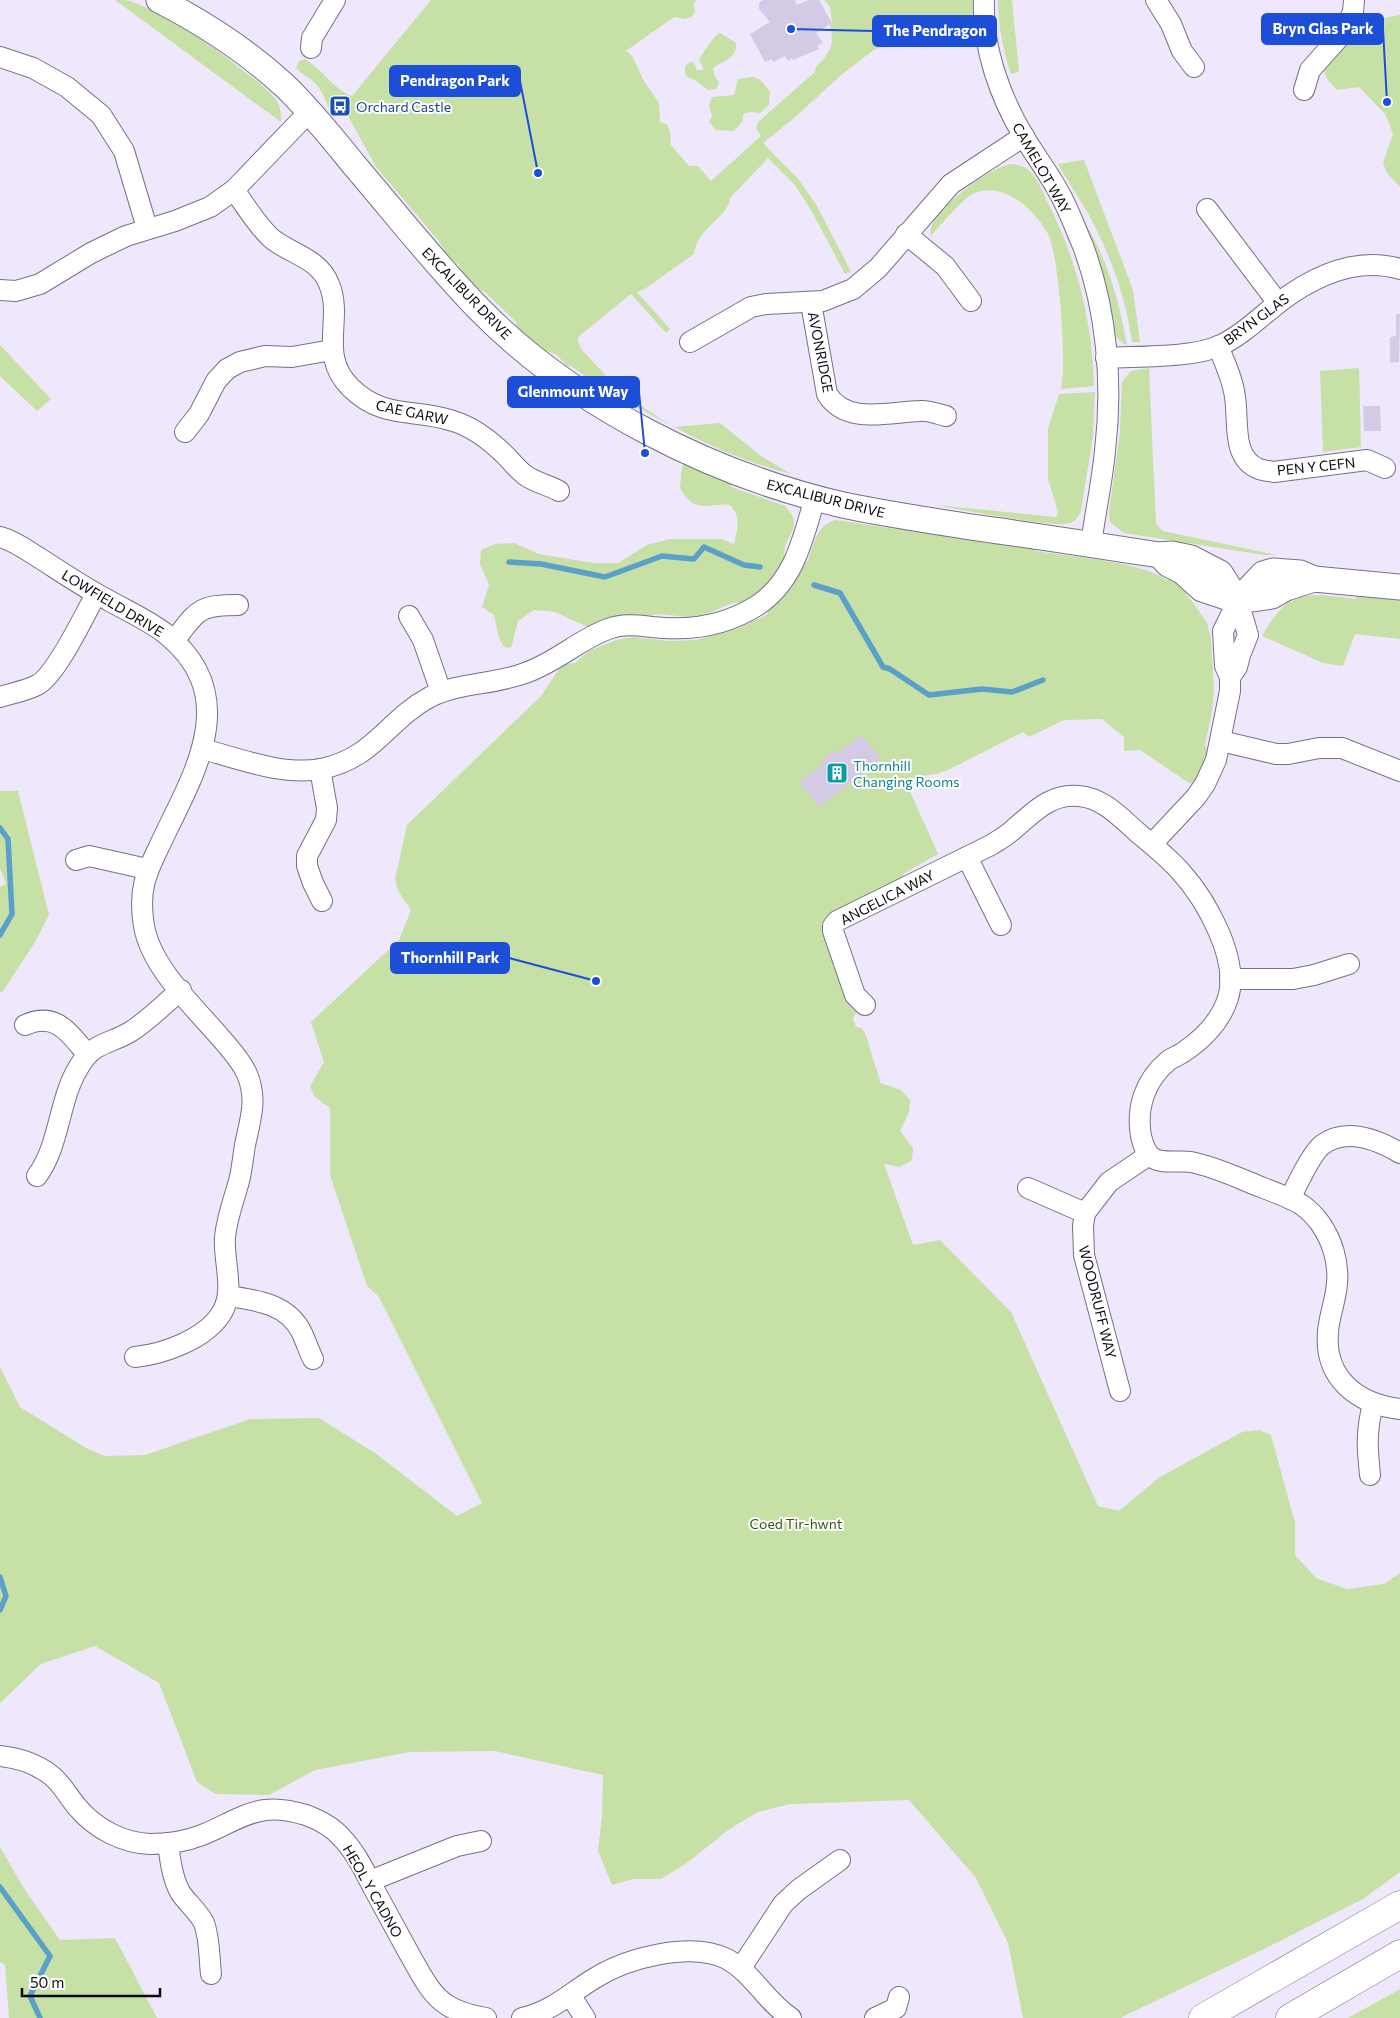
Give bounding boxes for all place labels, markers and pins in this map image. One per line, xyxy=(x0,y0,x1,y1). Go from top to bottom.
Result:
callout: Bryn Glas Park xyxy=(1262,14,1383,44)
callout: The Pendragon xyxy=(873,16,996,46)
callout: Pendragon Park xyxy=(390,66,520,96)
bus stop icon: Orchard Castle xyxy=(328,94,352,118)
place label: Orchard Castle xyxy=(356,98,451,115)
callout: Glenmount Way xyxy=(508,377,639,407)
place label: Thornhill Changing Rooms xyxy=(853,757,960,790)
building icon: Thornhill Changing Rooms xyxy=(825,761,849,785)
callout: Thornhill Park xyxy=(391,943,509,973)

